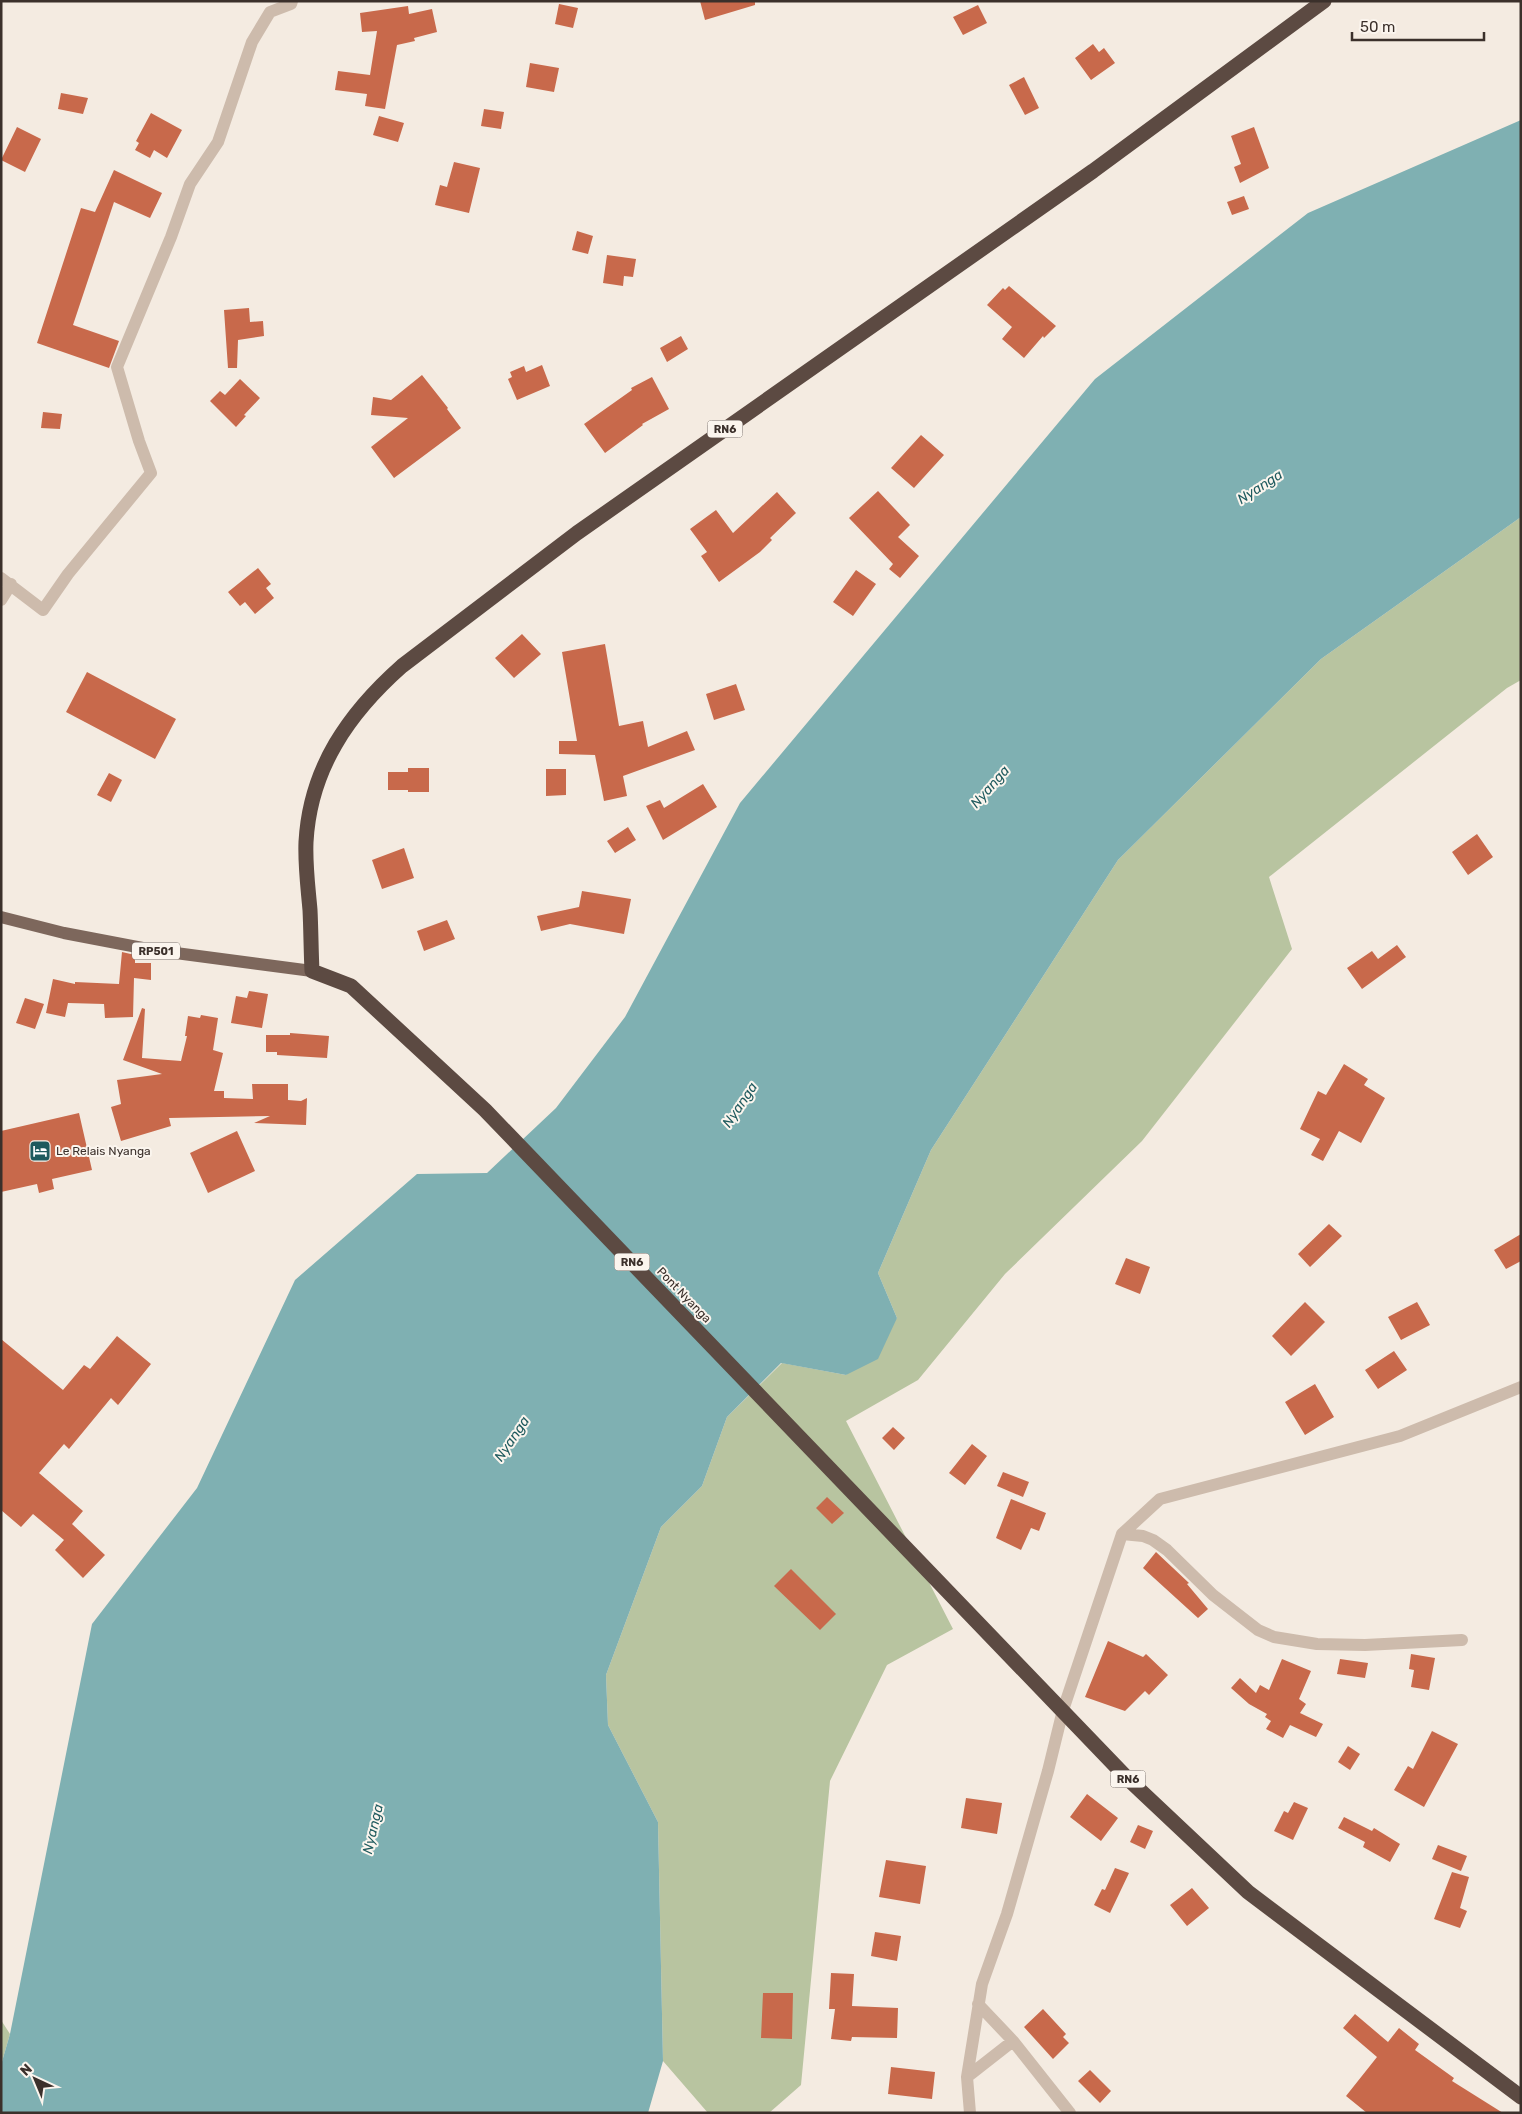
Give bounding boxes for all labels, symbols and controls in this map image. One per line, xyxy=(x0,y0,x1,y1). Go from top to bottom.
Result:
scale bar xyxy=(1352,10,1484,42)
text: 50 m xyxy=(1360,18,1395,36)
road number: RN6 xyxy=(708,420,742,438)
water label: Nyanga xyxy=(1234,466,1286,508)
water label: Nyanga xyxy=(967,762,1013,812)
road number: RP501 xyxy=(132,942,180,959)
water label: Nyanga xyxy=(719,1079,761,1131)
hotel icon: Le Relais Nyanga xyxy=(28,1139,52,1163)
place label: Le Relais Nyanga xyxy=(56,1144,151,1158)
road number: RN6 xyxy=(614,1254,650,1270)
street label: Pont Nyanga xyxy=(654,1264,714,1326)
water label: Nyanga xyxy=(491,1413,533,1465)
road number: RN6 xyxy=(1110,1770,1146,1788)
water label: Nyanga xyxy=(359,1802,387,1856)
north arrow xyxy=(10,2054,60,2104)
text: N xyxy=(17,2060,36,2080)

